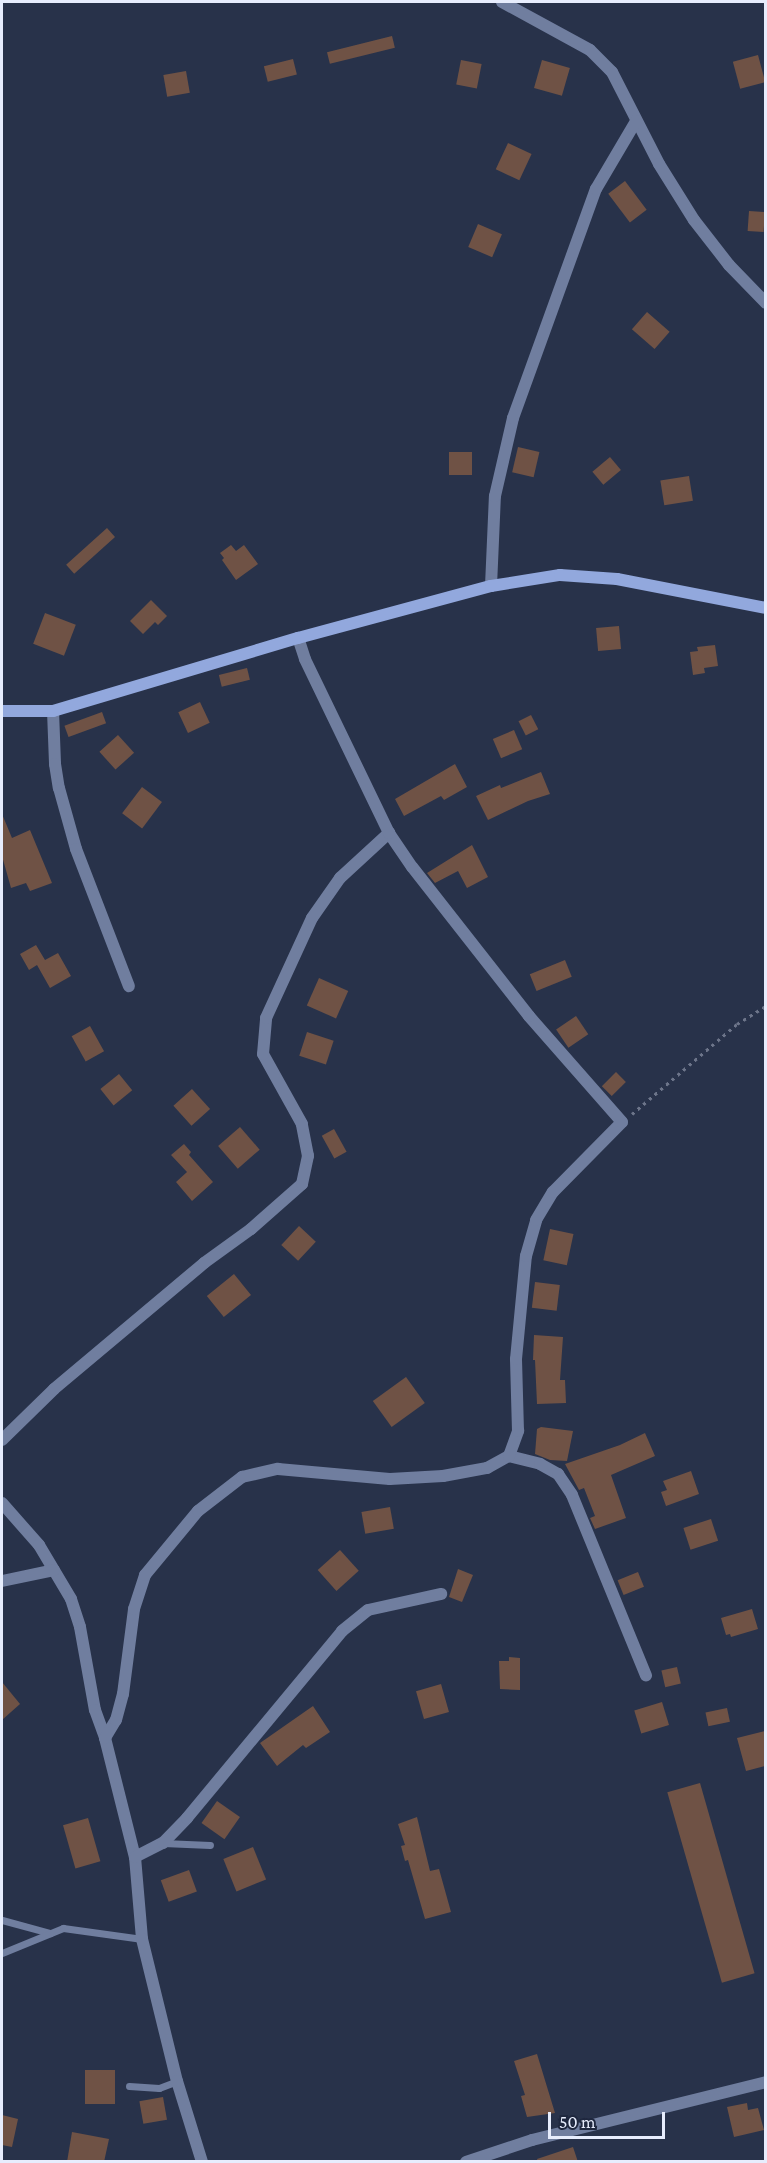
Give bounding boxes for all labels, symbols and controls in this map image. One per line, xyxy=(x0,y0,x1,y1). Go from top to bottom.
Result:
scale bar xyxy=(551,2100,668,2138)
text: 50 m xyxy=(559,2112,596,2132)

